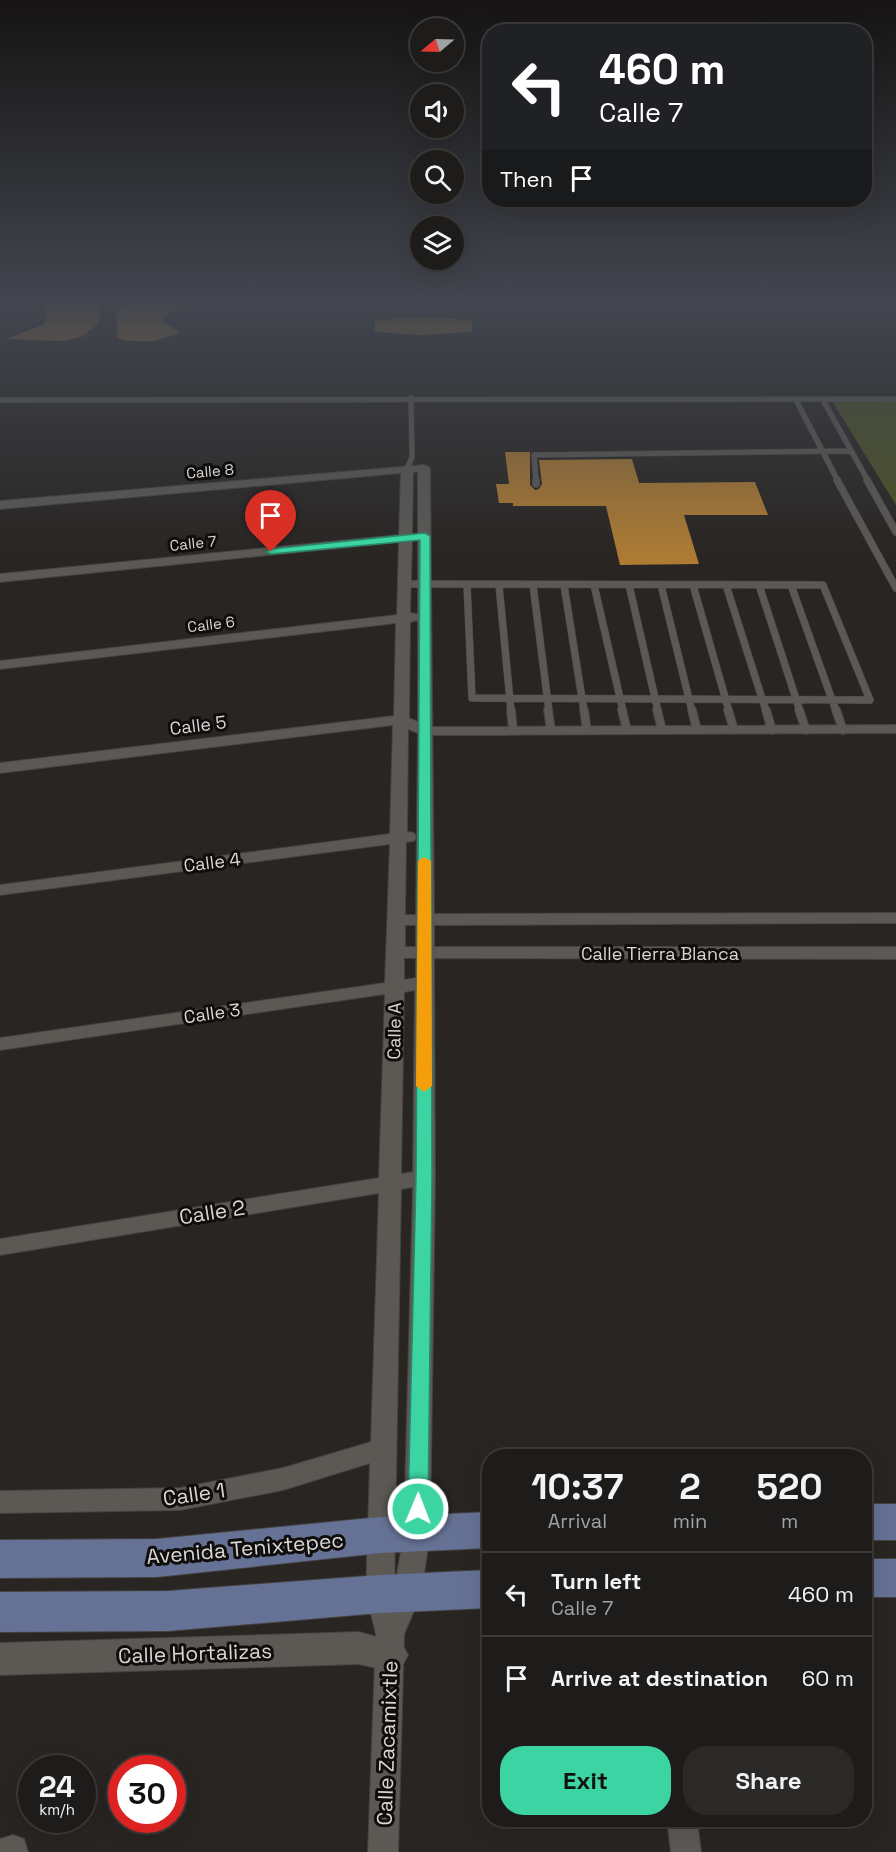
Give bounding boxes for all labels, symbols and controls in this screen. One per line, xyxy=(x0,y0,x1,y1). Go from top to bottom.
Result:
north arrow xyxy=(410,18,464,72)
map controls xyxy=(410,18,464,270)
text: 460 m xyxy=(599,43,725,96)
icon: left xyxy=(500,48,578,126)
button: sound xyxy=(410,84,464,138)
text: Calle 7 xyxy=(599,95,683,130)
button: search xyxy=(410,150,464,204)
icon: arrive xyxy=(565,162,598,195)
text: Then xyxy=(500,165,553,193)
button: layers xyxy=(410,216,464,270)
street label: Calle 8 xyxy=(185,459,235,483)
pin xyxy=(245,490,296,552)
icon: arrive xyxy=(254,499,287,532)
street label: Calle 7 xyxy=(169,531,217,555)
street label: Calle 6 xyxy=(186,612,236,636)
street label: Calle 5 xyxy=(168,710,228,740)
street label: Calle 4 xyxy=(182,847,242,877)
street label: Calle Tierra Blanca xyxy=(581,942,739,965)
street label: Calle 3 xyxy=(182,998,242,1028)
street label: Calle A xyxy=(382,1002,406,1060)
street label: Calle 2 xyxy=(177,1193,247,1231)
text: 10:37 xyxy=(531,1464,624,1510)
text: 2 xyxy=(679,1464,701,1510)
text: 520 xyxy=(757,1464,823,1510)
street label: Calle 1 xyxy=(161,1476,227,1512)
position arrow xyxy=(386,1477,450,1541)
text: Arrival xyxy=(548,1508,607,1534)
text: min xyxy=(673,1508,707,1534)
text: m xyxy=(781,1508,798,1534)
street label: Avenida Tenixtepec xyxy=(145,1526,345,1570)
text: Turn left xyxy=(551,1567,641,1595)
icon: left xyxy=(500,1578,533,1611)
text: 460 m xyxy=(788,1580,854,1608)
text: Calle 7 xyxy=(551,1595,613,1621)
street label: Calle Hortalizas xyxy=(117,1637,273,1669)
street label: Calle Zacamixtle xyxy=(371,1660,403,1826)
icon: arrive xyxy=(500,1662,533,1695)
text: Arrive at destination xyxy=(551,1664,768,1692)
text: 60 m xyxy=(802,1664,854,1692)
button: Exit xyxy=(500,1746,671,1815)
button: Share xyxy=(683,1746,854,1815)
speed limit sign: 30 xyxy=(108,1755,186,1833)
text: 24 xyxy=(39,1767,75,1806)
text: km/h xyxy=(39,1800,75,1819)

